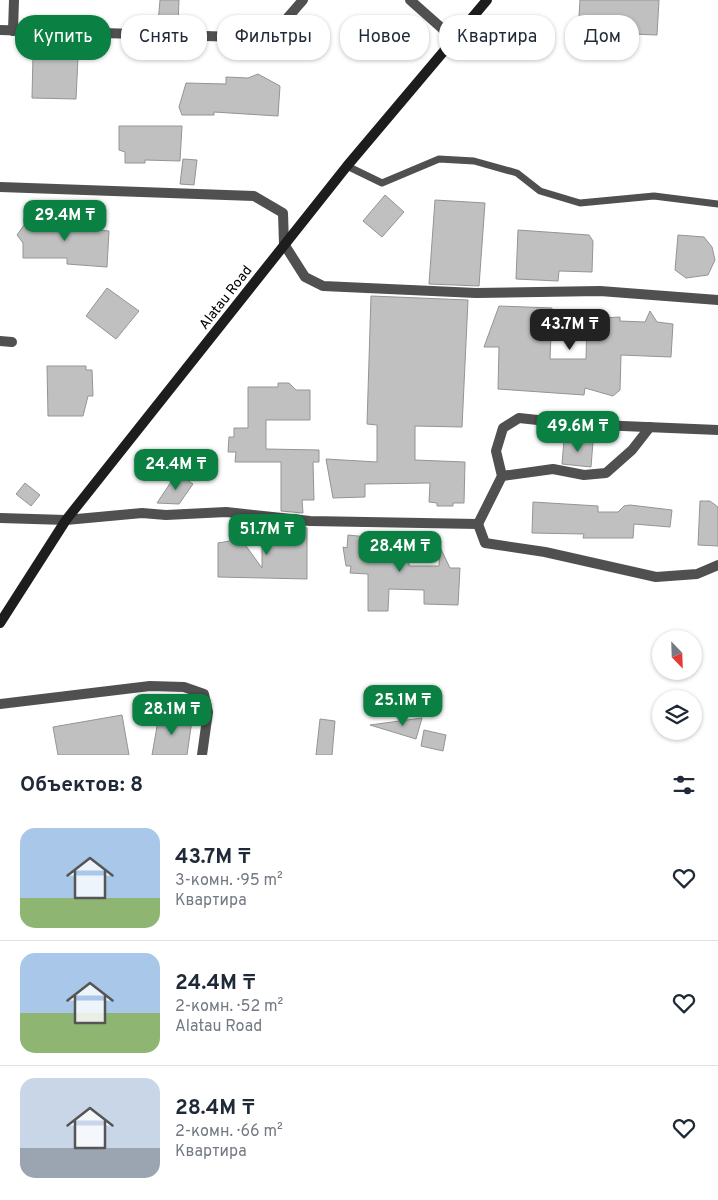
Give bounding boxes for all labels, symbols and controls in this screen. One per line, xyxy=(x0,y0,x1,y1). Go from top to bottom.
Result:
chip: Купить xyxy=(15,15,111,60)
chip: Снять xyxy=(121,15,207,60)
chip: Фильтры xyxy=(217,15,330,60)
chip: Новое xyxy=(340,15,429,60)
chip: Квартира xyxy=(439,15,555,60)
chip: Дом xyxy=(565,15,639,60)
pin: 29.4M ₸ xyxy=(19,200,111,242)
text: 29.4M ₸ xyxy=(34,206,96,226)
street label: Alatau Road xyxy=(196,263,256,333)
pin: 43.7M ₸ xyxy=(524,308,616,351)
text: 43.7M ₸ xyxy=(541,315,599,335)
pin: 49.6M ₸ xyxy=(532,410,624,453)
text: 49.6M ₸ xyxy=(547,417,609,437)
pin: 24.4M ₸ xyxy=(130,448,222,491)
text: 24.4M ₸ xyxy=(145,455,207,475)
pin: 51.7M ₸ xyxy=(221,514,313,556)
text: 51.7M ₸ xyxy=(240,520,294,540)
pin: 28.4M ₸ xyxy=(354,530,446,573)
text: 28.4M ₸ xyxy=(369,537,431,557)
north arrow xyxy=(652,630,702,680)
map controls xyxy=(652,630,702,740)
pin: 25.1M ₸ xyxy=(357,684,449,727)
button: layers xyxy=(652,690,702,740)
text: 25.1M ₸ xyxy=(374,691,432,711)
pin: 28.1M ₸ xyxy=(126,694,218,736)
text: 28.1M ₸ xyxy=(143,700,201,720)
icon: filters xyxy=(670,771,698,799)
text: Объектов: 8 xyxy=(20,772,143,799)
text: 43.7M ₸ xyxy=(175,844,251,871)
icon: home xyxy=(60,848,120,908)
icon: heart xyxy=(670,864,698,892)
text: 3-комн. · 95 m² xyxy=(175,871,283,891)
text: Квартира xyxy=(175,891,247,911)
text: 24.4M ₸ xyxy=(175,970,256,997)
icon: home xyxy=(60,973,120,1033)
icon: heart xyxy=(670,989,698,1017)
text: 2-комн. · 52 m² xyxy=(175,997,283,1017)
text: Alatau Road xyxy=(175,1017,262,1037)
text: 28.4M ₸ xyxy=(175,1095,255,1122)
icon: home xyxy=(60,1098,120,1158)
icon: heart xyxy=(670,1114,698,1142)
text: 2-комн. · 66 m² xyxy=(175,1122,283,1142)
text: Квартира xyxy=(175,1142,247,1162)

